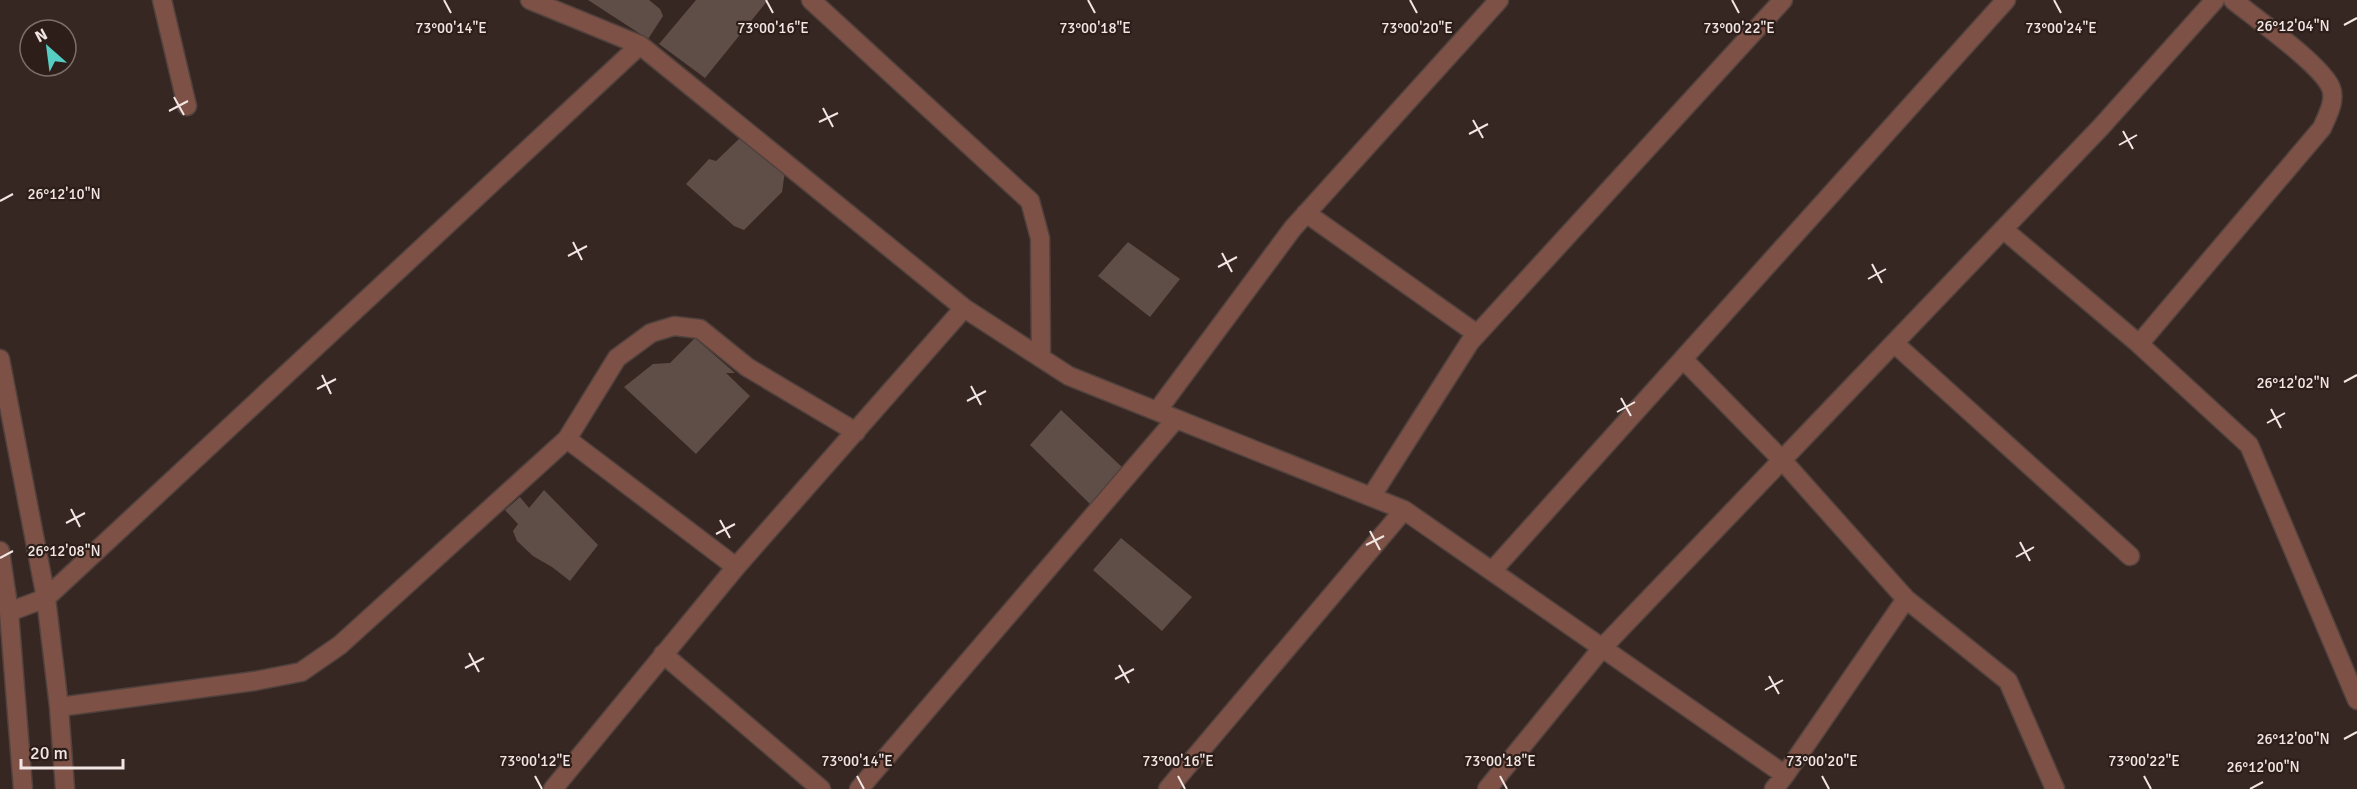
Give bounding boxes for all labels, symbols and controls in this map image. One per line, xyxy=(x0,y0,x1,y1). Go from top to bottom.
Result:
text: 26°12'04"N xyxy=(2256,17,2330,35)
north arrow xyxy=(18,18,78,78)
text: 73°00'14"E xyxy=(415,19,487,37)
text: 73°00'16"E xyxy=(737,19,809,37)
text: 73°00'18"E xyxy=(1059,19,1131,37)
text: 73°00'20"E xyxy=(1381,19,1453,37)
text: 73°00'22"E xyxy=(1703,19,1775,37)
text: 73°00'24"E xyxy=(2025,19,2097,37)
text: N xyxy=(32,24,51,47)
text: 26°12'10"N xyxy=(27,185,101,203)
text: 26°12'02"N xyxy=(2256,374,2330,392)
text: 26°12'08"N xyxy=(27,542,101,560)
text: 26°12'00"N xyxy=(2256,730,2330,748)
scale bar xyxy=(21,732,123,770)
text: 20 m xyxy=(30,742,68,764)
text: 73°00'12"E xyxy=(499,752,571,770)
text: 73°00'14"E xyxy=(821,752,893,770)
text: 73°00'16"E xyxy=(1142,752,1214,770)
text: 73°00'18"E xyxy=(1464,752,1536,770)
text: 73°00'20"E xyxy=(1786,752,1858,770)
text: 73°00'22"E xyxy=(2108,752,2180,770)
text: 26°12'00"N xyxy=(2226,758,2300,776)

